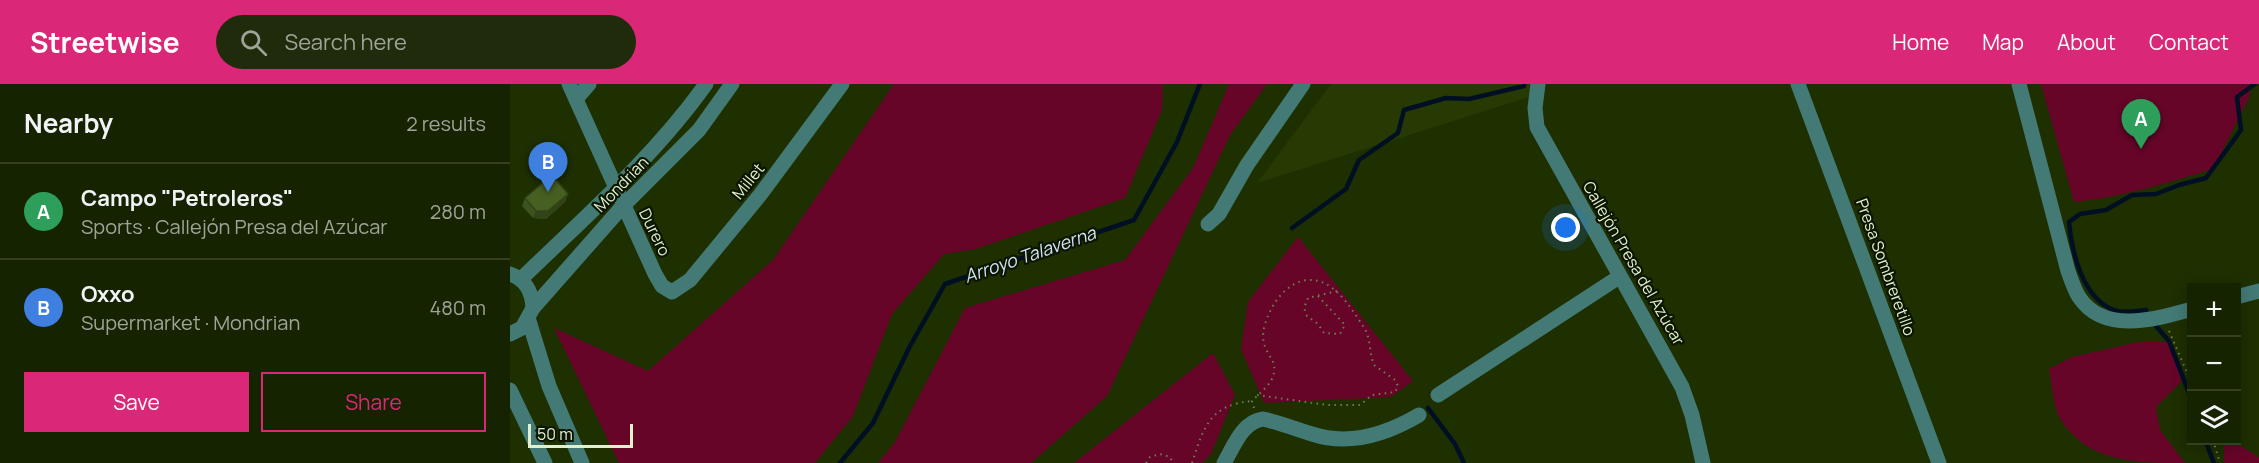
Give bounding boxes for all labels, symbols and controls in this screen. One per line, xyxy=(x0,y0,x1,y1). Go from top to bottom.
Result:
search box xyxy=(216,15,636,69)
text: Streetwise xyxy=(30,23,180,61)
icon: search xyxy=(237,26,270,59)
text: Search here xyxy=(285,27,407,57)
text: Home xyxy=(1892,28,1949,56)
text: Map xyxy=(1982,28,2024,56)
text: About xyxy=(2057,28,2116,56)
text: Contact xyxy=(2149,28,2229,56)
pin: A xyxy=(2122,100,2160,149)
text: Nearby xyxy=(24,105,113,141)
text: 2 results xyxy=(406,110,486,137)
pin: B xyxy=(528,142,567,192)
street label: Mondrian xyxy=(589,151,653,217)
street label: Millet xyxy=(727,158,769,204)
street label: Callejón Presa del Azúcar xyxy=(1578,177,1690,349)
text: Campo "Petroleros" xyxy=(81,183,293,213)
street label: Presa Sombreretillo xyxy=(1851,195,1921,339)
text: A xyxy=(37,198,50,225)
text: 280 m xyxy=(430,198,486,225)
street label: Durero xyxy=(634,205,676,259)
text: Sports · Callejón Presa del Azúcar xyxy=(81,213,387,240)
your location xyxy=(1551,213,1580,242)
water label: Arroyo Talaverna xyxy=(961,220,1100,288)
text: Oxxo xyxy=(81,279,135,309)
map controls xyxy=(2187,283,2241,445)
button: + xyxy=(2187,283,2241,337)
text: B xyxy=(37,294,50,321)
text: 480 m xyxy=(429,294,486,321)
text: Supermarket · Mondrian xyxy=(81,309,300,336)
button: − xyxy=(2187,337,2241,391)
button: Save xyxy=(24,372,249,432)
button: Share xyxy=(261,372,486,432)
button: layers xyxy=(2187,391,2241,445)
scale bar xyxy=(528,421,633,448)
text: 50 m xyxy=(537,423,573,445)

